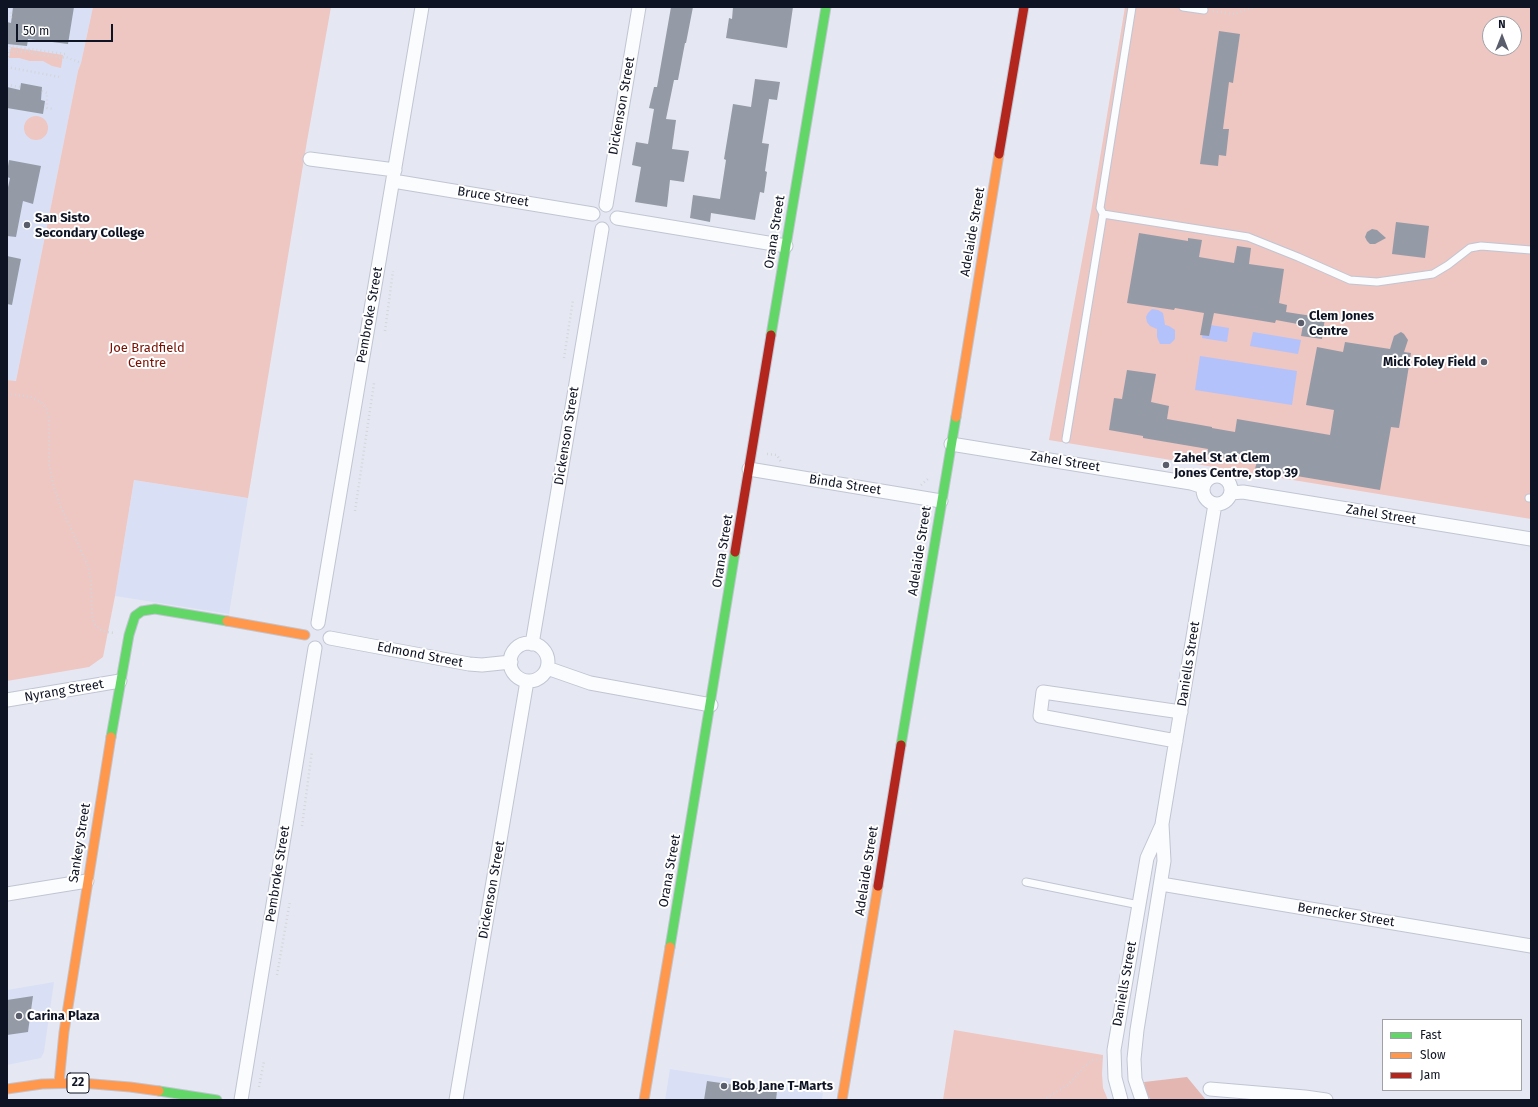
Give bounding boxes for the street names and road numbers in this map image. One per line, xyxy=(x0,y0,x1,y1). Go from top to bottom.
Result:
street label: Dickenson Street xyxy=(606,56,638,156)
street label: Bruce Street xyxy=(456,184,530,210)
street label: Adelaide Street xyxy=(957,186,989,278)
street label: Orana Street xyxy=(762,194,788,270)
street label: Pembroke Street xyxy=(354,266,386,364)
street label: Dickenson Street xyxy=(552,386,582,486)
street label: Zahel Street xyxy=(1029,449,1101,475)
street label: Binda Street xyxy=(808,472,882,498)
street label: Zahel Street xyxy=(1345,502,1417,528)
street label: Adelaide Street xyxy=(905,505,935,597)
street label: Orana Street xyxy=(710,513,736,589)
street label: Daniells Street xyxy=(1175,620,1203,708)
street label: Edmond Street xyxy=(376,639,464,671)
street label: Nyrang Street xyxy=(23,676,105,706)
street label: Sankey Street xyxy=(66,802,94,884)
street label: Pembroke Street xyxy=(263,825,293,923)
street label: Adelaide Street xyxy=(852,825,882,917)
street label: Orana Street xyxy=(656,833,684,909)
street label: Dickenson Street xyxy=(476,840,508,940)
street label: Bernecker Street xyxy=(1296,900,1396,930)
street label: Daniells Street xyxy=(1110,940,1140,1028)
road number: 22 xyxy=(67,1073,89,1093)

